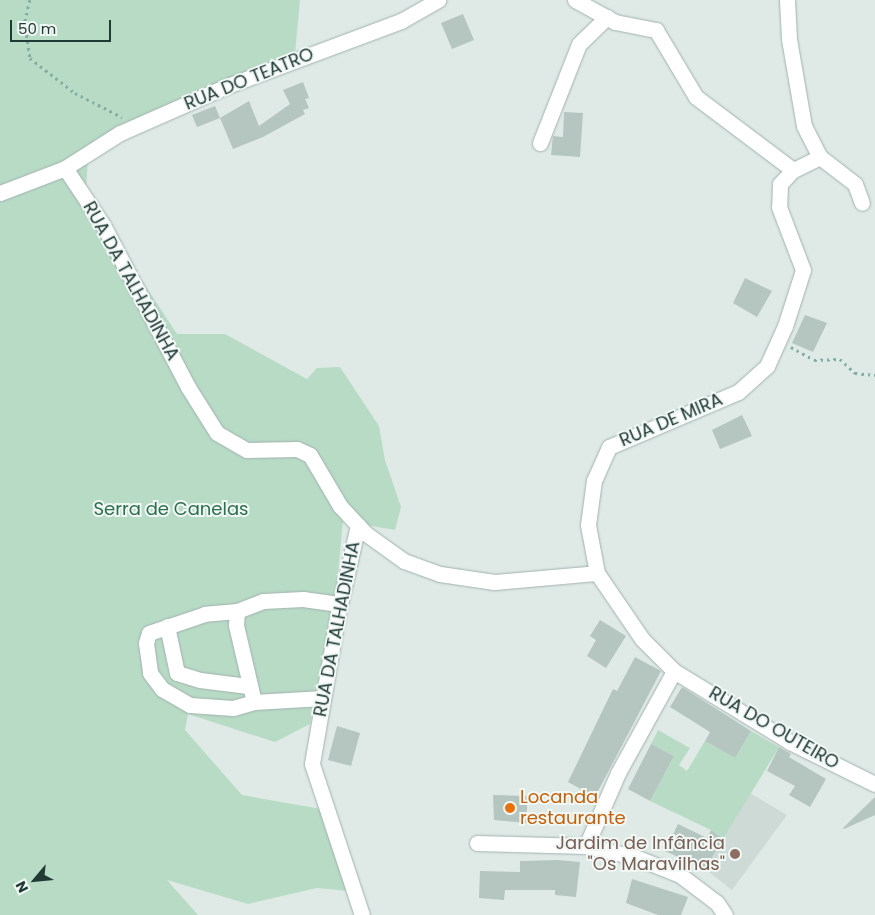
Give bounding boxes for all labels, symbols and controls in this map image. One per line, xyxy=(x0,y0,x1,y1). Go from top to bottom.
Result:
scale bar xyxy=(12,10,114,42)
text: 50 m xyxy=(18,18,56,39)
street label: RUA DO TEATRO xyxy=(181,43,317,115)
street label: RUA DA TALHADINHA xyxy=(78,198,184,364)
street label: RUA DE MIRA xyxy=(616,389,726,451)
park label: Serra de Canelas xyxy=(94,498,248,520)
street label: RUA DA TALHADINHA xyxy=(309,539,365,719)
street label: RUA DO OUTEIRO xyxy=(705,682,843,774)
place label: Locanda restaurante xyxy=(520,787,626,830)
marker: Locanda restaurante xyxy=(504,802,516,814)
place label: Jardim de Infância "Os Maravilhas" xyxy=(555,833,725,876)
marker: Jardim de Infância "Os Maravilhas" xyxy=(729,848,741,860)
north arrow xyxy=(10,855,60,905)
text: N xyxy=(10,878,33,896)

